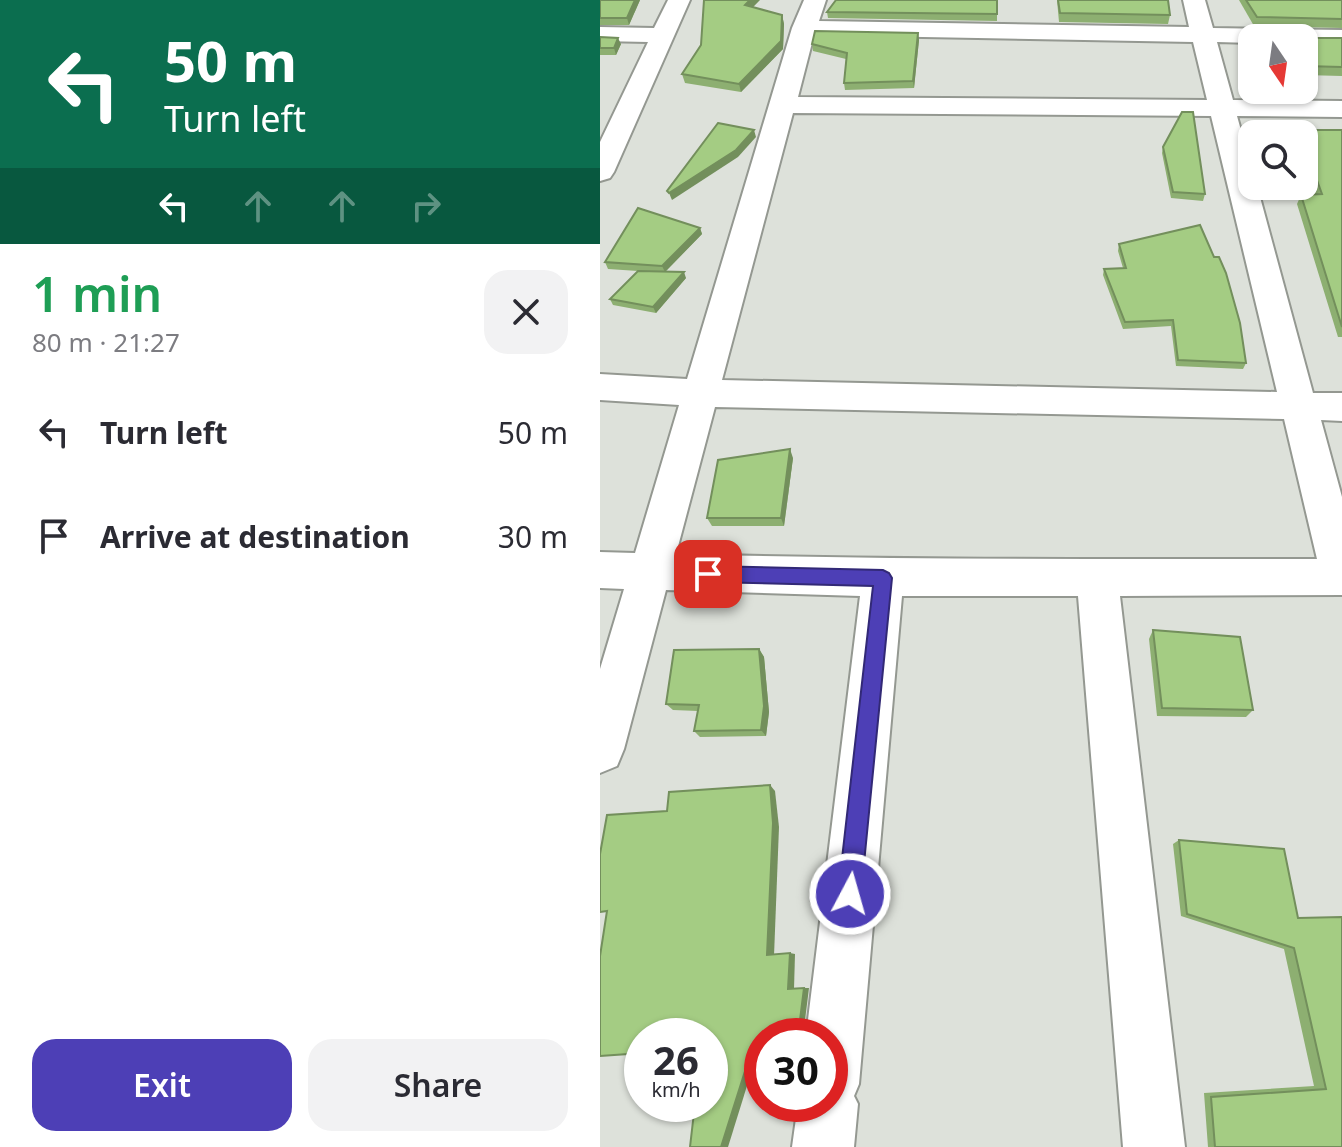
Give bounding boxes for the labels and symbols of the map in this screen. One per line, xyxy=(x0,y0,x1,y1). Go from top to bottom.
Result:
north arrow xyxy=(1238,24,1318,104)
pin xyxy=(674,540,742,608)
position arrow xyxy=(808,852,892,936)
speed limit sign: 30 xyxy=(744,1018,848,1122)

